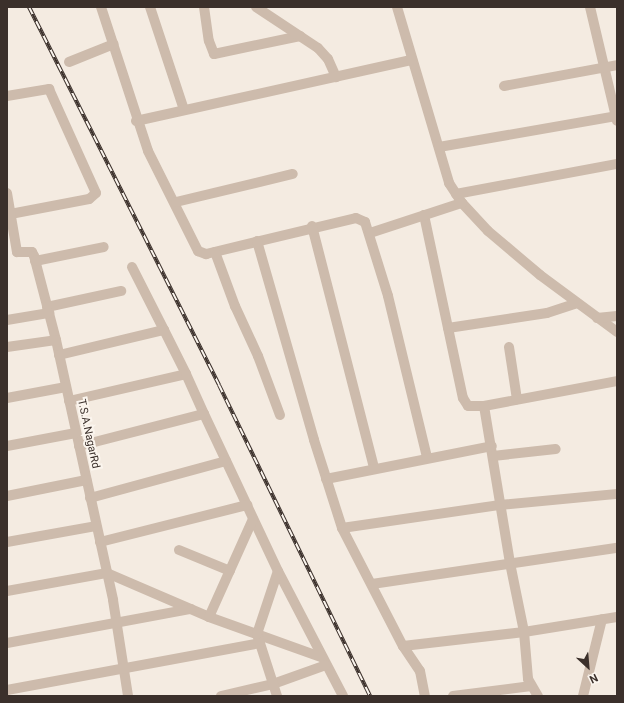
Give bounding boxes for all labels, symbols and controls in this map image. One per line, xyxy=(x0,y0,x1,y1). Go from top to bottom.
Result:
street label: T.S.A.NagarRd xyxy=(74,398,102,470)
north arrow xyxy=(568,647,608,687)
text: N xyxy=(587,671,600,686)

